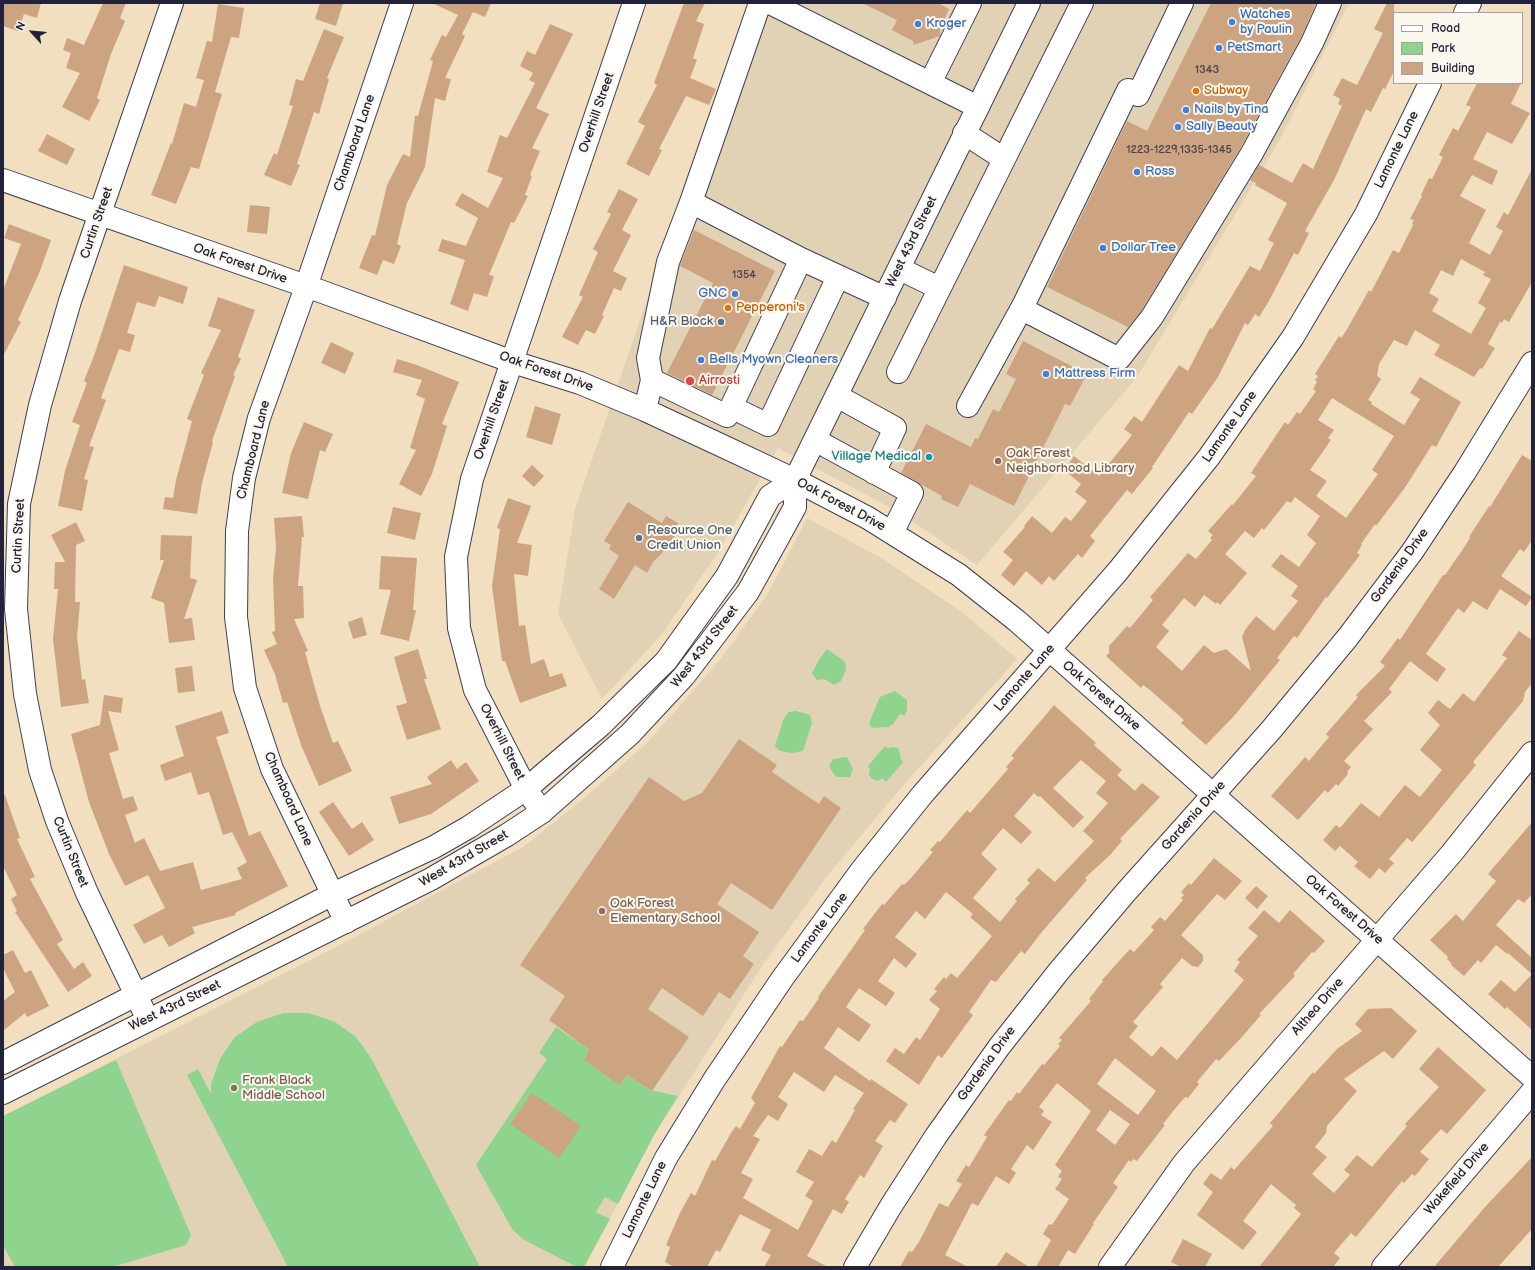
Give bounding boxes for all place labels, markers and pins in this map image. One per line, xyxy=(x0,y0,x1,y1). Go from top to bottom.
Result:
place label: Watches by Paulin xyxy=(1240,7,1292,38)
place label: Kroger xyxy=(926,16,966,32)
marker: Watches by Paulin xyxy=(1227,17,1237,27)
marker: Kroger xyxy=(913,19,923,29)
place label: PetSmart xyxy=(1227,40,1281,56)
marker: PetSmart xyxy=(1214,43,1224,53)
place label: Subway xyxy=(1204,83,1248,99)
marker: Subway xyxy=(1191,86,1201,96)
place label: Nails by Tina xyxy=(1194,102,1269,118)
marker: Nails by Tina xyxy=(1181,105,1191,115)
place label: Sally Beauty xyxy=(1186,119,1257,135)
marker: Sally Beauty xyxy=(1173,122,1183,132)
place label: Ross xyxy=(1145,164,1174,180)
marker: Ross xyxy=(1132,167,1142,177)
place label: Dollar Tree xyxy=(1111,240,1176,256)
marker: Dollar Tree xyxy=(1098,243,1108,253)
place label: GNC xyxy=(698,286,727,302)
marker: GNC xyxy=(730,289,740,299)
place label: Pepperoni's xyxy=(736,300,805,316)
marker: Pepperoni's xyxy=(723,303,733,313)
place label: H&R Block xyxy=(650,314,713,330)
marker: H&R Block xyxy=(716,317,726,327)
place label: Bells Myown Cleaners xyxy=(709,352,838,368)
marker: Bells Myown Cleaners xyxy=(696,355,706,365)
place label: Mattress Firm xyxy=(1054,366,1135,382)
marker: Mattress Firm xyxy=(1041,369,1051,379)
place label: Airrosti xyxy=(699,373,740,389)
marker: Airrosti xyxy=(684,375,696,387)
place label: Oak Forest Neighborhood Library xyxy=(1006,446,1134,477)
place label: Village Medical xyxy=(832,449,921,465)
marker: Village Medical xyxy=(924,452,934,462)
marker: Oak Forest Neighborhood Library xyxy=(993,456,1003,466)
place label: Resource One Credit Union xyxy=(647,523,732,554)
marker: Resource One Credit Union xyxy=(634,533,644,543)
place label: Oak Forest Elementary School xyxy=(610,896,720,927)
marker: Oak Forest Elementary School xyxy=(597,906,607,916)
place label: Frank Black Middle School xyxy=(242,1073,325,1104)
marker: Frank Black Middle School xyxy=(229,1083,239,1093)

